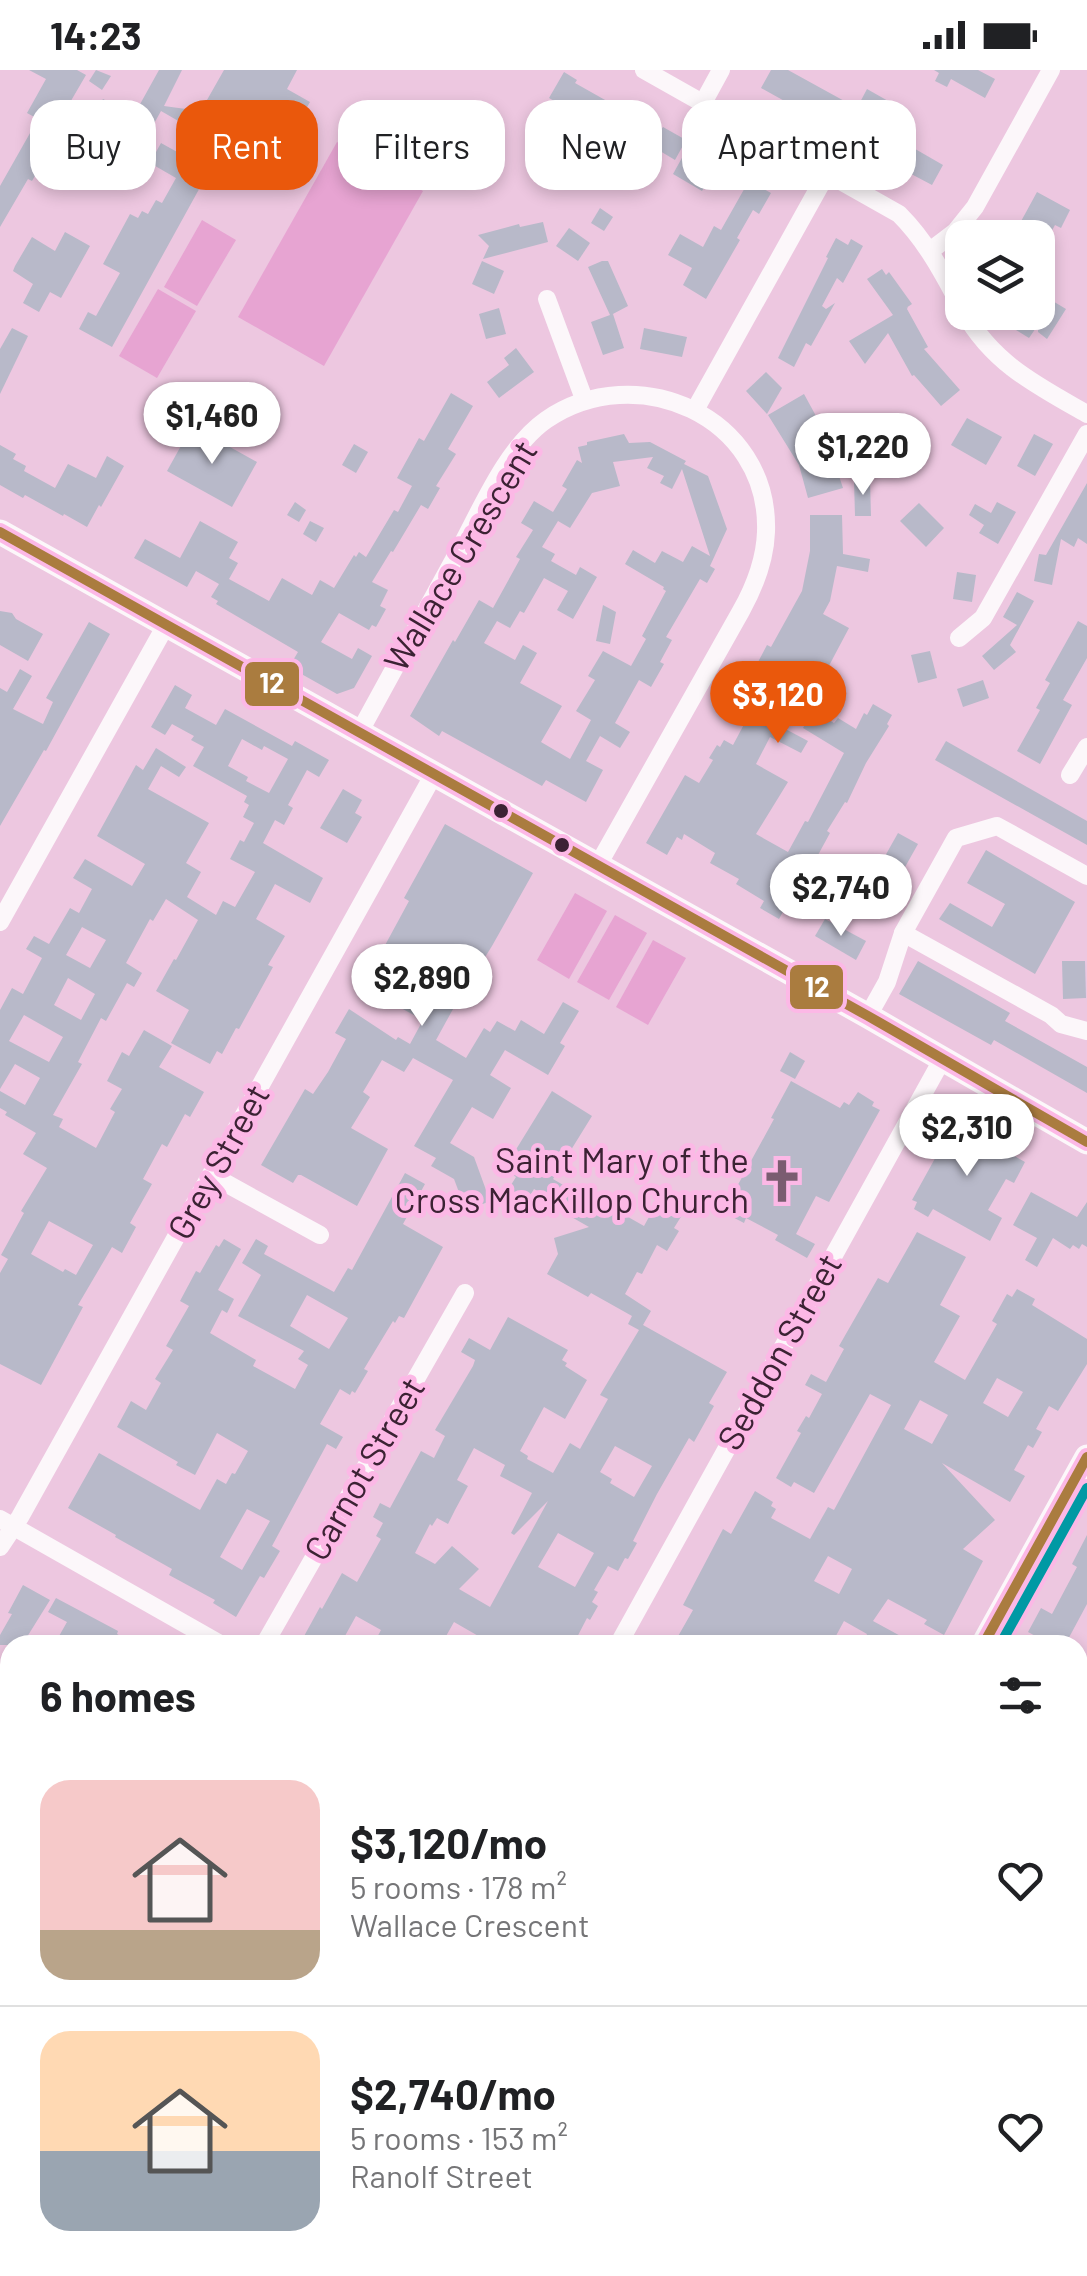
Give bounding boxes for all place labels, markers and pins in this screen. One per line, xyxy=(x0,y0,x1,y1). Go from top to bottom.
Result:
pin: $1,460 xyxy=(131,382,293,467)
pin: $1,220 xyxy=(782,413,944,498)
pin: $3,120 xyxy=(697,661,859,746)
unlabelled marker xyxy=(491,801,511,821)
unlabelled marker xyxy=(552,835,572,855)
pin: $2,740 xyxy=(760,854,922,939)
pin: $2,890 xyxy=(341,944,503,1029)
pin: $2,310 xyxy=(886,1094,1048,1179)
place label: Saint Mary of the Cross MacKillop Church xyxy=(395,1138,749,1220)
church icon: Saint Mary of the Cross MacKillop Church xyxy=(758,1157,806,1205)

